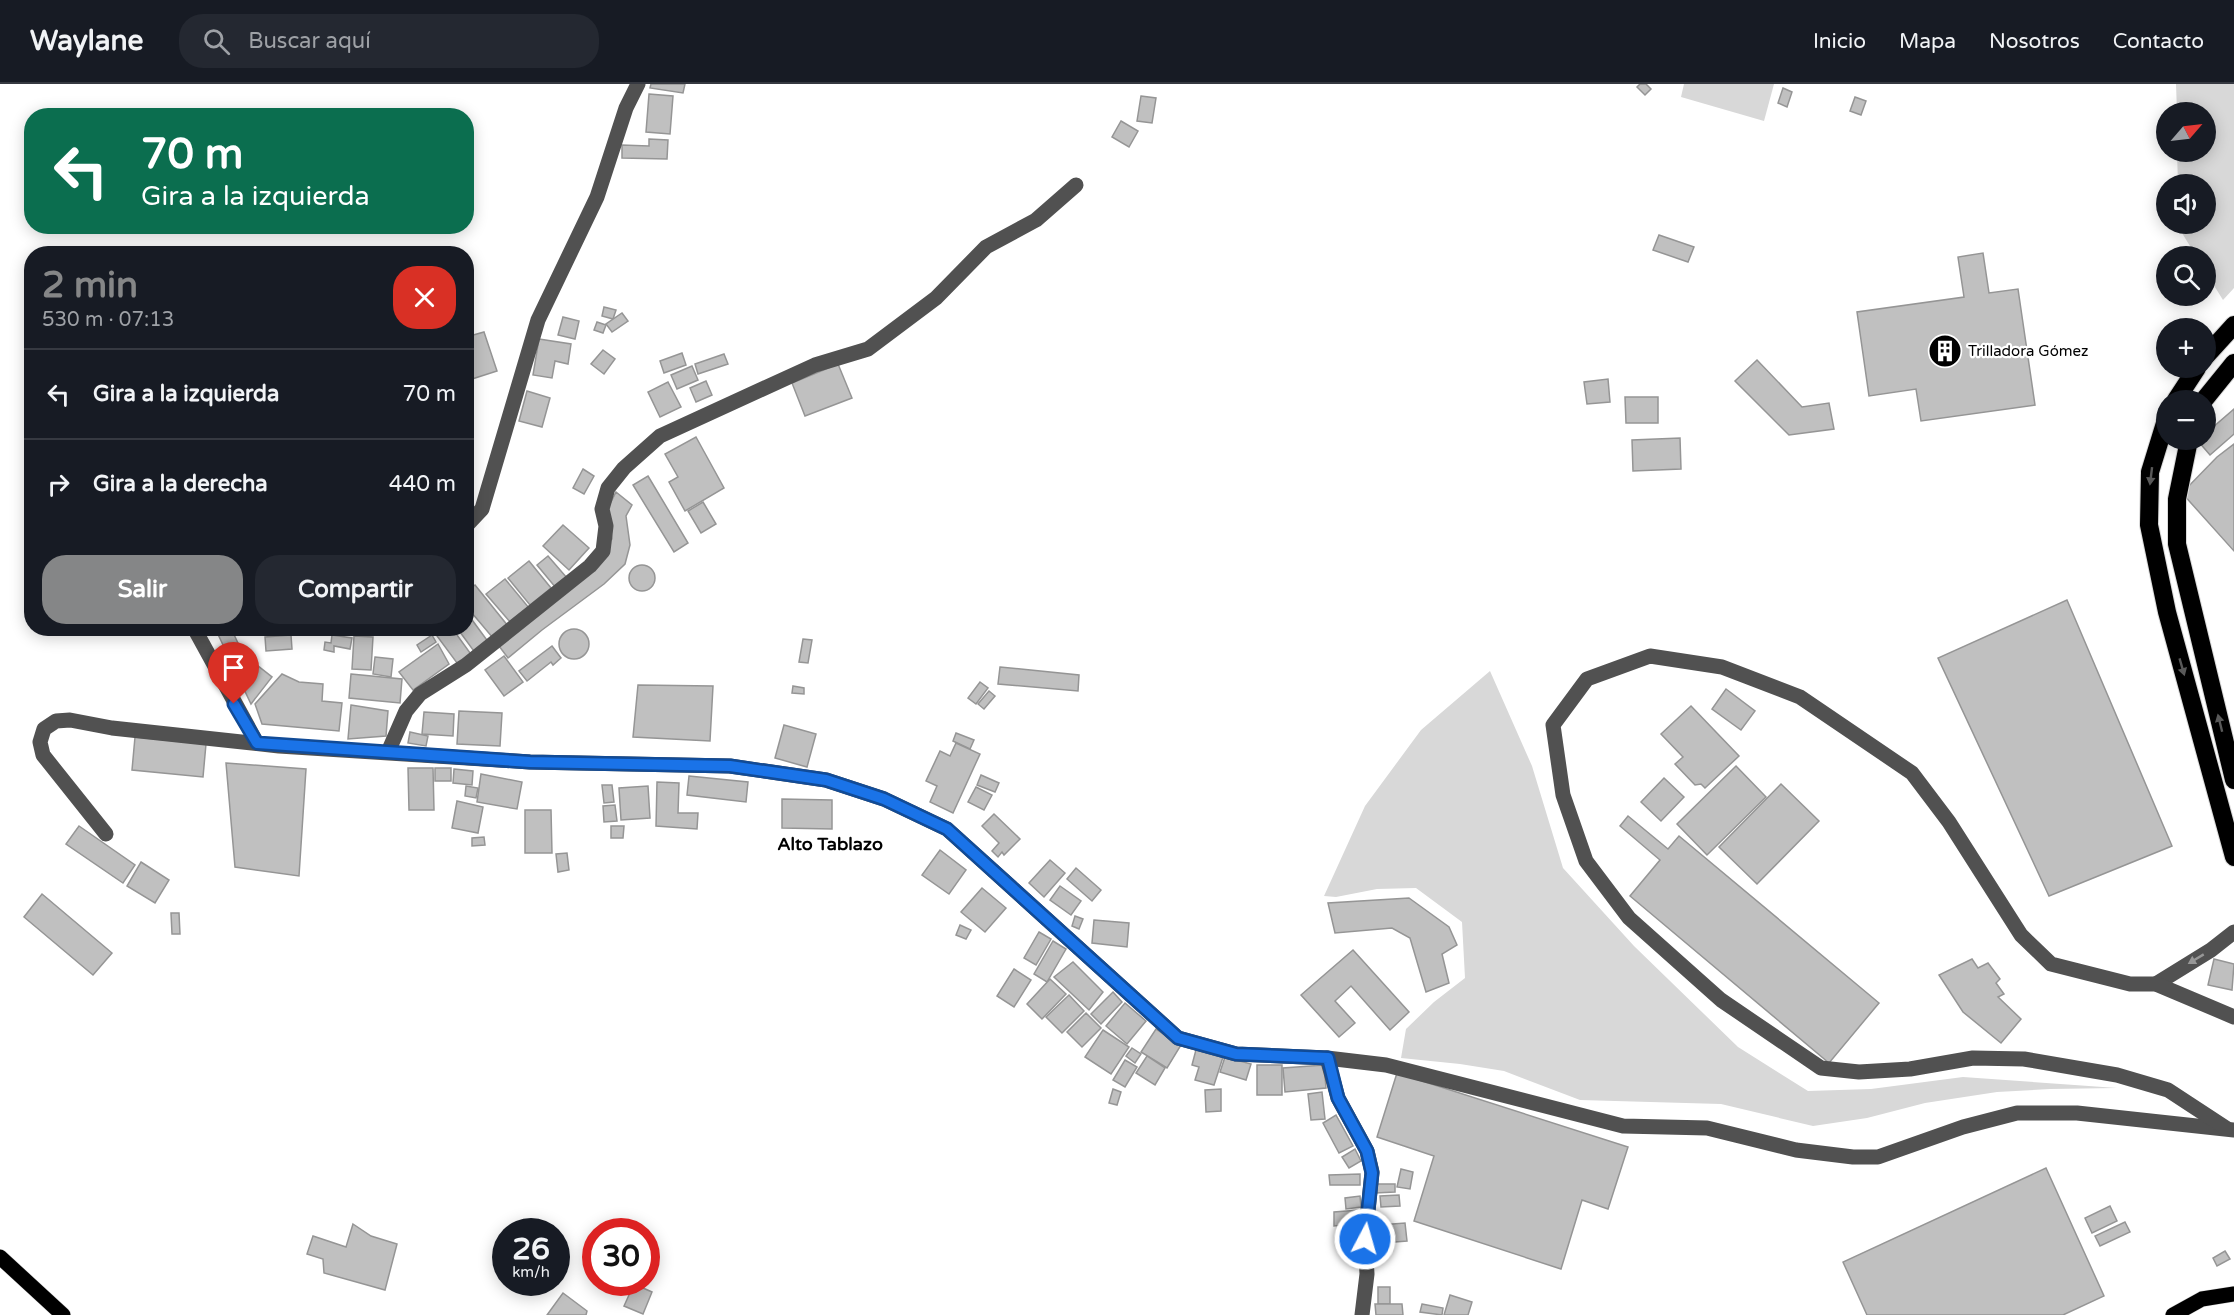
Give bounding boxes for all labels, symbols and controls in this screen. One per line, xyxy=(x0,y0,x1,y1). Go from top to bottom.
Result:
search box xyxy=(179,14,599,68)
text: Waylane xyxy=(30,24,143,58)
icon: search xyxy=(200,25,233,58)
text: Buscar aquí xyxy=(248,28,371,54)
text: Inicio xyxy=(1813,29,1866,54)
text: Mapa xyxy=(1899,29,1956,54)
text: Nosotros xyxy=(1989,29,2080,54)
text: Contacto xyxy=(2113,29,2204,54)
north arrow xyxy=(2156,102,2216,162)
map controls xyxy=(2156,102,2216,450)
text: 70 m xyxy=(141,129,243,180)
icon: left xyxy=(42,132,120,210)
button: sound xyxy=(2156,174,2216,234)
text: Gira a la izquierda xyxy=(141,180,370,213)
button: search xyxy=(2156,246,2216,306)
text: 2 min xyxy=(42,264,138,307)
button: close xyxy=(393,266,456,329)
text: 530 m · 07:13 xyxy=(42,308,174,332)
button: + xyxy=(2156,318,2216,378)
building icon: Trilladora Gómez xyxy=(1927,333,1963,369)
place label: Trilladora Gómez xyxy=(1968,342,2088,360)
icon: left xyxy=(42,378,75,411)
text: Gira a la izquierda xyxy=(93,381,279,407)
text: 70 m xyxy=(402,381,456,407)
button: − xyxy=(2156,390,2216,450)
one-way arrow xyxy=(2146,466,2155,485)
icon: right xyxy=(42,468,75,501)
text: Gira a la derecha xyxy=(93,471,268,497)
text: 440 m xyxy=(389,471,456,497)
button: Salir xyxy=(42,555,243,624)
button: Compartir xyxy=(255,555,456,624)
pin xyxy=(208,642,259,704)
icon: arrive xyxy=(217,651,250,684)
one-way arrow xyxy=(2178,658,2187,676)
one-way arrow xyxy=(2215,714,2225,733)
district label: Alto Tablazo xyxy=(777,833,883,855)
one-way arrow xyxy=(2188,954,2204,965)
position arrow xyxy=(1333,1207,1397,1271)
speed limit sign: 30 xyxy=(582,1218,660,1296)
text: 26 xyxy=(512,1231,550,1268)
text: km/h xyxy=(512,1263,550,1281)

